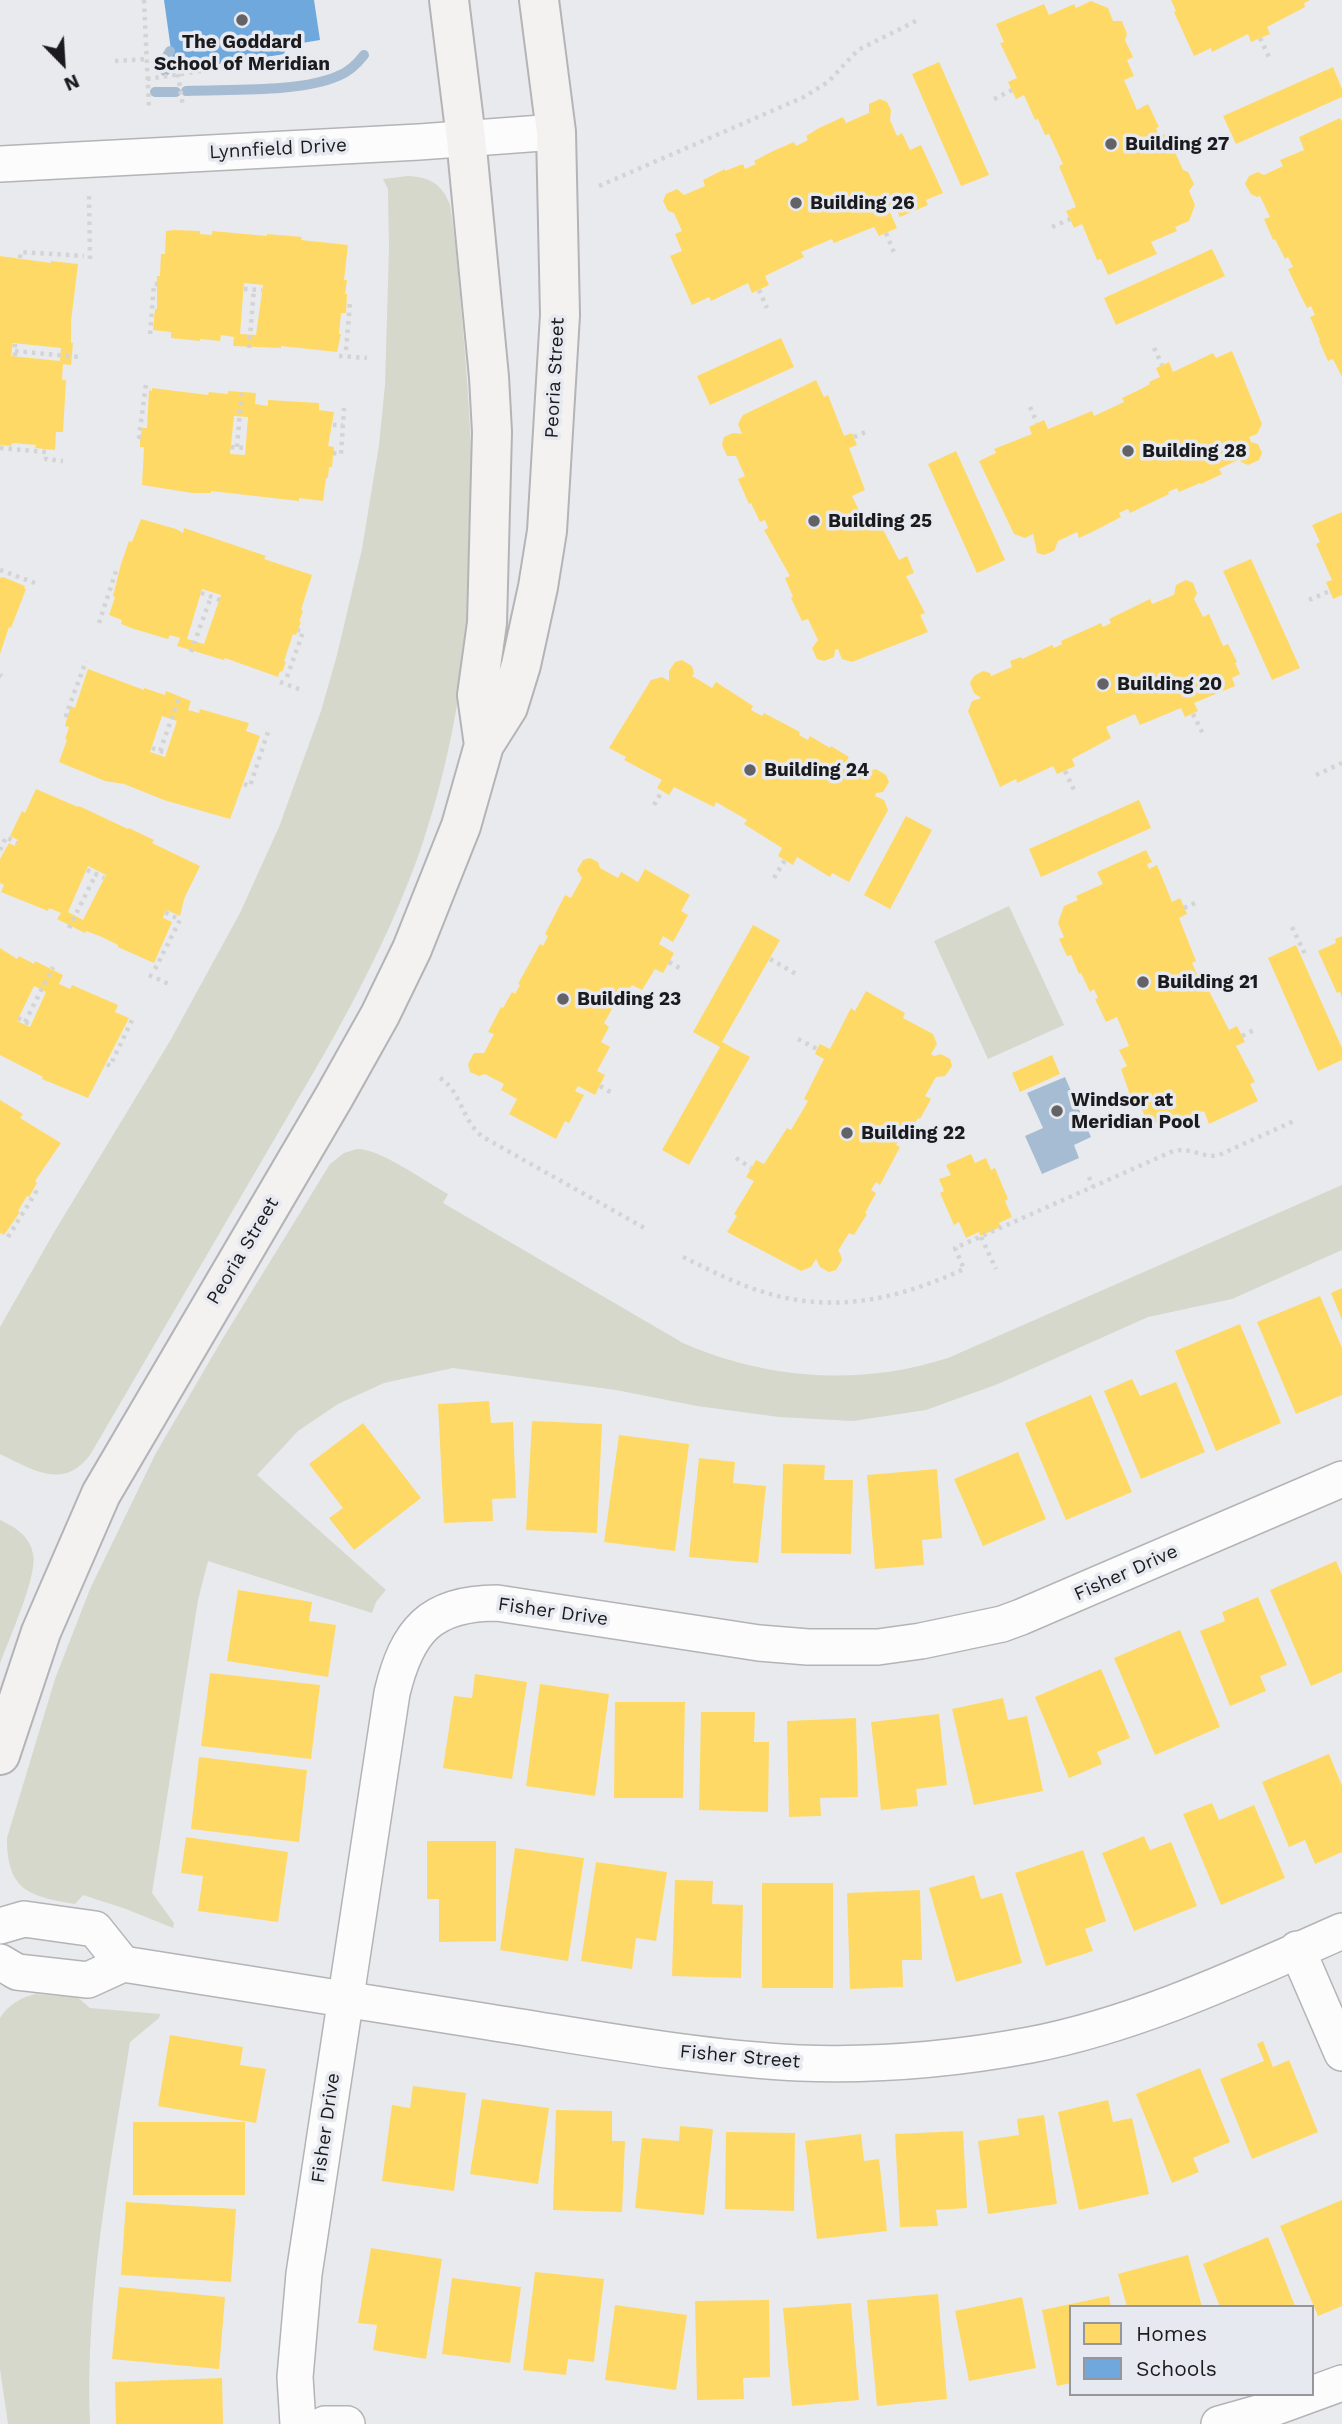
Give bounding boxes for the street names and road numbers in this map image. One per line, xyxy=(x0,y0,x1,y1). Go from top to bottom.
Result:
street label: Lynnfield Drive xyxy=(209,134,347,164)
street label: Peoria Street xyxy=(540,317,570,439)
street label: Peoria Street xyxy=(202,1193,284,1309)
street label: Fisher Drive xyxy=(1071,1540,1181,1606)
street label: Fisher Drive xyxy=(497,1593,609,1631)
street label: Fisher Street xyxy=(679,2040,801,2074)
street label: Fisher Drive xyxy=(307,2072,345,2184)

